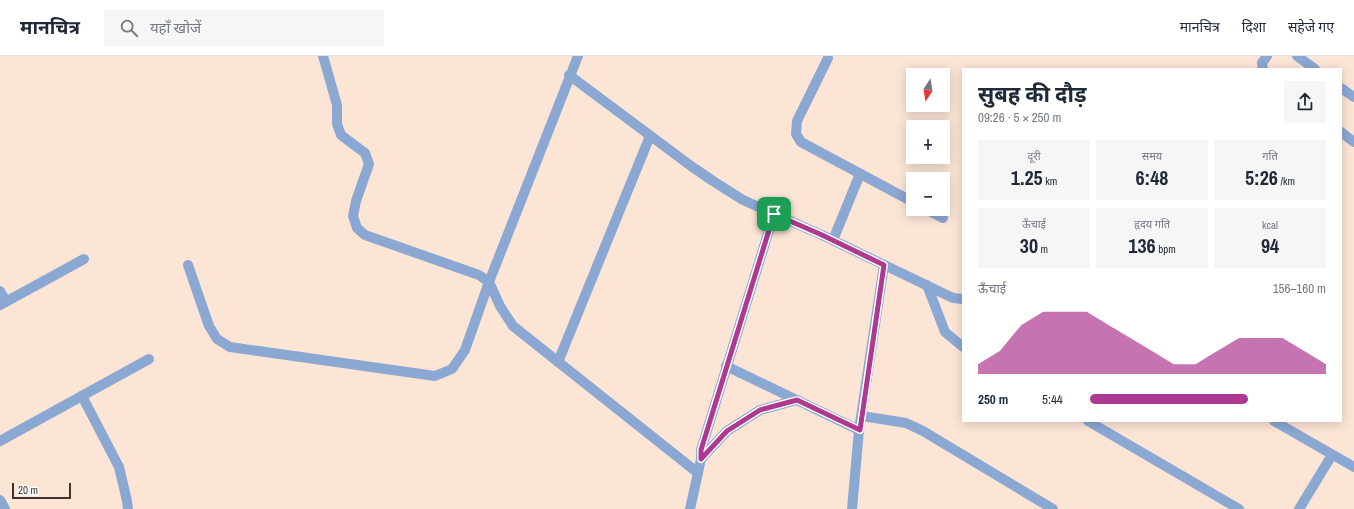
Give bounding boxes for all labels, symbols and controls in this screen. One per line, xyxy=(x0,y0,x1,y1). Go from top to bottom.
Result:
search box xyxy=(104,10,384,46)
text: मानचित्र xyxy=(20,14,80,40)
icon: search xyxy=(118,17,140,39)
text: यहाँ खोजें xyxy=(150,17,201,38)
text: मानचित्र xyxy=(1180,18,1220,36)
text: दिशा xyxy=(1242,18,1266,36)
text: सहेजे गए xyxy=(1288,18,1334,36)
north arrow xyxy=(906,68,950,112)
map controls xyxy=(906,68,950,216)
text: सुबह की दौड़ xyxy=(978,79,1086,109)
button: share xyxy=(1284,81,1326,123)
text: 09:26 · 5 × 250 m xyxy=(978,109,1061,126)
button: + xyxy=(906,120,950,164)
text: दूरी xyxy=(1027,149,1041,163)
text: समय xyxy=(1142,149,1162,163)
text: गति xyxy=(1262,149,1278,163)
text: 1.25 xyxy=(1011,164,1043,191)
text: 6:48 xyxy=(1136,164,1168,191)
text: 5:26 xyxy=(1245,164,1278,191)
button: − xyxy=(906,172,950,216)
text: km xyxy=(1043,174,1057,188)
text: /km xyxy=(1278,174,1295,188)
pin xyxy=(757,197,791,231)
icon: arrive xyxy=(763,203,785,225)
text: ऊँचाई xyxy=(1022,217,1046,231)
text: हृदय गति xyxy=(1134,217,1170,231)
text: kcal xyxy=(1262,218,1278,232)
text: 30 xyxy=(1020,232,1038,259)
text: 136 xyxy=(1128,232,1156,259)
text: 94 xyxy=(1261,232,1279,259)
text: m xyxy=(1038,242,1048,256)
text: bpm xyxy=(1156,242,1176,256)
text: ऊँचाई xyxy=(978,280,1006,297)
text: 156–160 m xyxy=(1273,280,1326,297)
text: 250 m xyxy=(978,391,1008,408)
text: 5:44 xyxy=(1042,391,1063,408)
scale bar xyxy=(12,481,71,500)
text: 20 m xyxy=(18,483,38,497)

